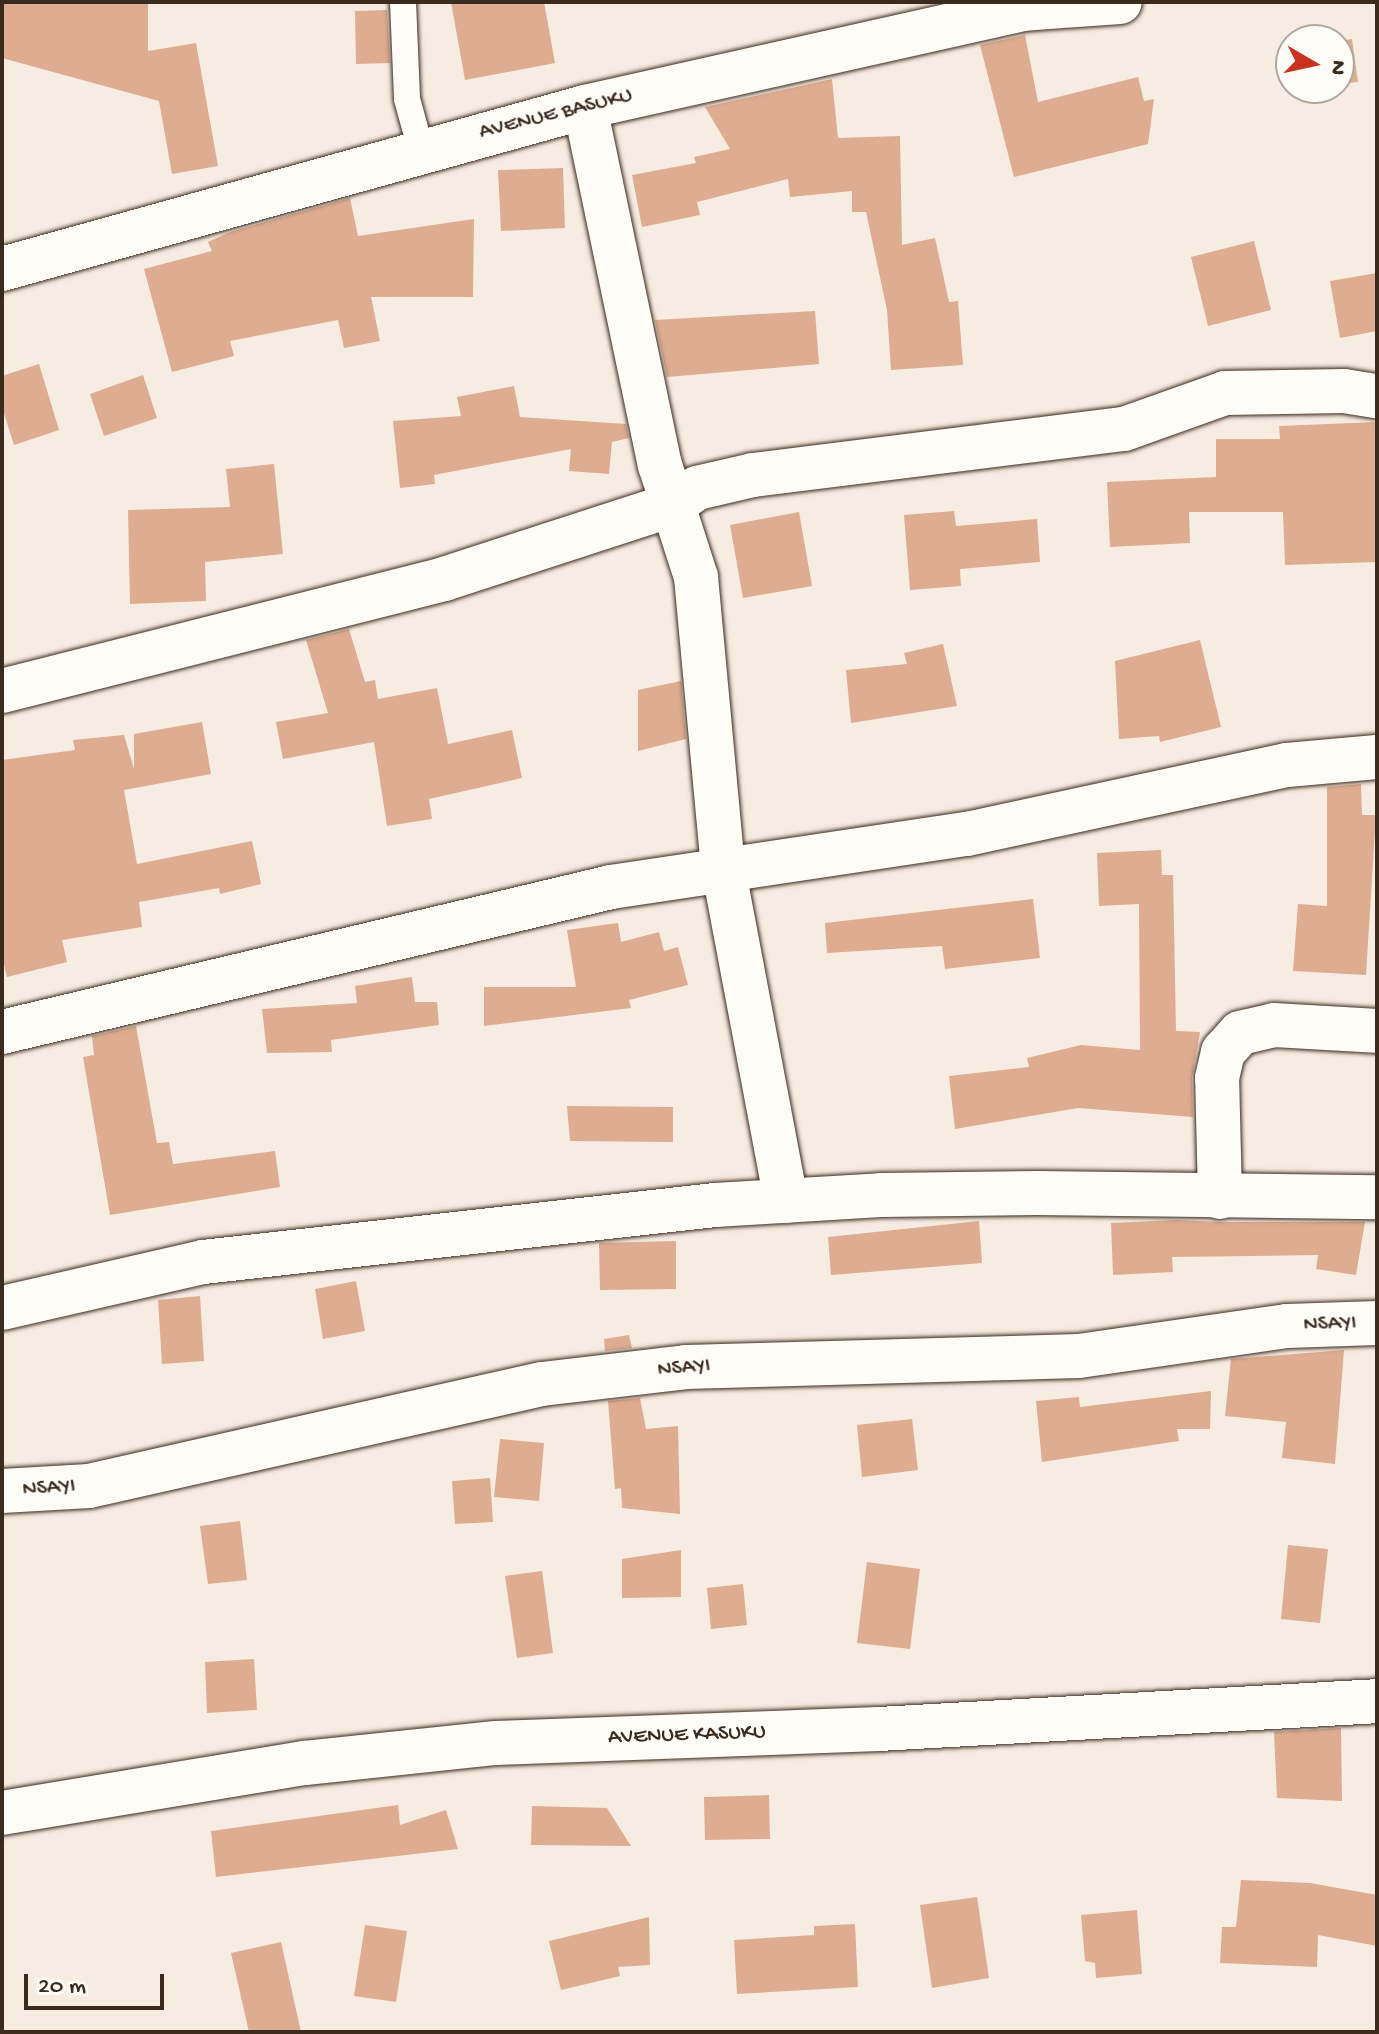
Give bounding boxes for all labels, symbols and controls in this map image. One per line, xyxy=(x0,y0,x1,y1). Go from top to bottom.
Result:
north arrow xyxy=(1275,24,1355,104)
text: N xyxy=(1323,58,1351,77)
street label: AVENUE BASUKU xyxy=(477,83,635,147)
street label: NSAYI xyxy=(1303,1311,1357,1339)
street label: NSAYI xyxy=(656,1354,712,1384)
street label: NSAYI xyxy=(22,1474,76,1504)
street label: AVENUE KASUKU xyxy=(608,1720,766,1752)
scale bar xyxy=(28,1958,168,2008)
text: 20 m xyxy=(38,1973,86,2002)

